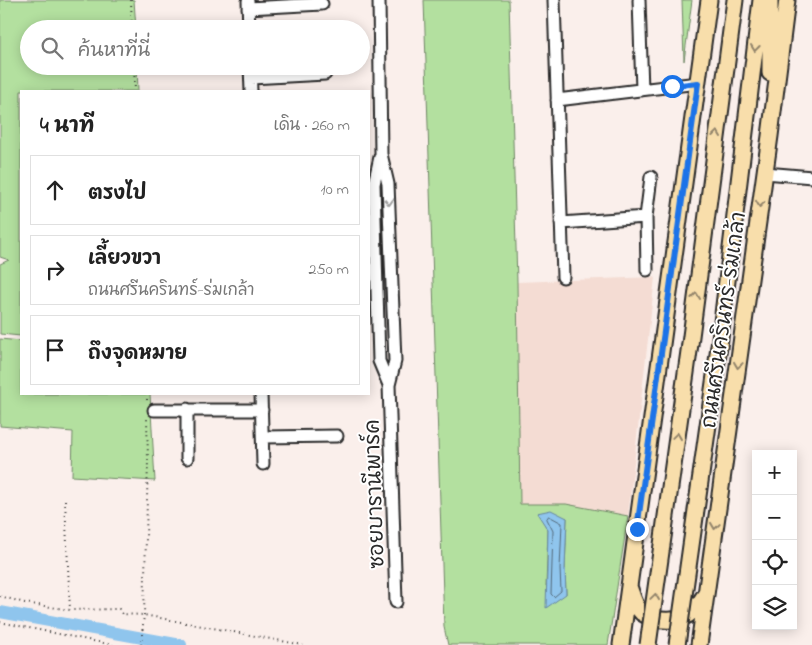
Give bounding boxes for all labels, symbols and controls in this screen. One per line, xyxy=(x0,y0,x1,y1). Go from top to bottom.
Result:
search box xyxy=(20,20,370,75)
icon: search xyxy=(38,34,66,62)
text: ค้นหาที่นี่ xyxy=(78,38,150,65)
one-way arrow xyxy=(750,45,761,53)
route start xyxy=(661,75,684,98)
text: 4 นาที xyxy=(40,112,94,142)
text: เดิน · 260 m xyxy=(273,114,350,138)
one-way arrow xyxy=(711,130,722,138)
icon: ahead xyxy=(41,176,69,204)
text: 10 m xyxy=(321,178,349,202)
text: ตรงไป xyxy=(88,181,146,208)
one-way arrow xyxy=(384,198,394,206)
one-way arrow xyxy=(756,200,766,209)
street label: ถนนศรีนครินทร์-ร่มเกล้า xyxy=(695,210,755,430)
text: เลี้ยวขวา xyxy=(88,246,161,273)
icon: right xyxy=(41,256,69,284)
text: 250 m xyxy=(309,258,349,282)
text: ถนนศรีนครินทร์-ร่มเกล้า xyxy=(88,279,254,303)
one-way arrow xyxy=(690,291,701,299)
icon: arrive xyxy=(41,336,69,364)
text: ถึงจุดหมาย xyxy=(88,341,187,368)
one-way arrow xyxy=(733,361,743,370)
street label: ซอยบารานีพาร์ค xyxy=(358,419,394,569)
one-way arrow xyxy=(671,431,682,439)
map controls xyxy=(752,450,797,630)
button: + xyxy=(752,450,797,495)
button: − xyxy=(752,495,797,540)
route end xyxy=(626,518,649,541)
one-way arrow xyxy=(710,523,721,531)
button: locate xyxy=(752,540,797,585)
button: layers xyxy=(752,585,797,630)
one-way arrow xyxy=(649,592,660,600)

